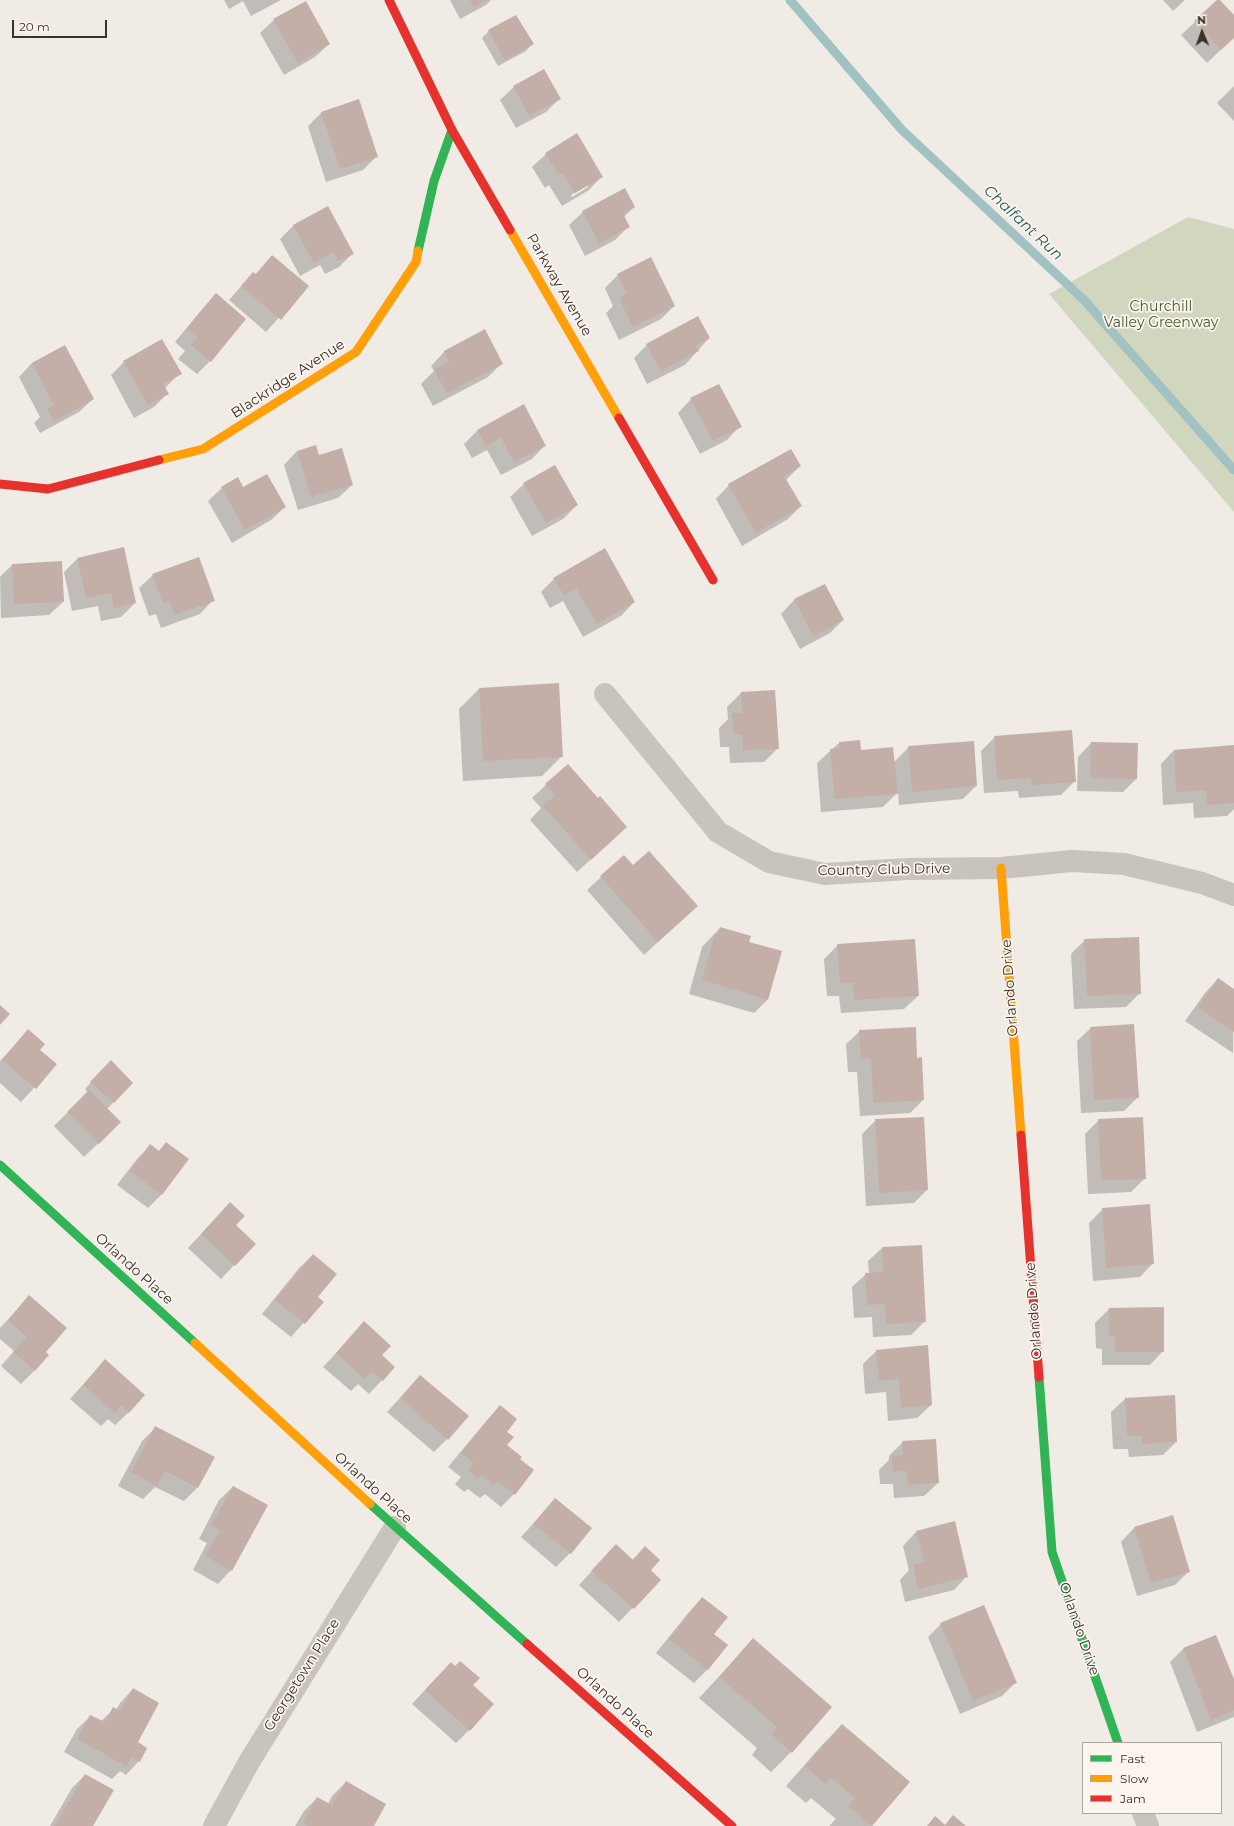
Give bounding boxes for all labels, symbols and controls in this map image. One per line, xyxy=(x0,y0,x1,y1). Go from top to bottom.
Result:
scale bar xyxy=(14,12,109,38)
north arrow xyxy=(1182,12,1222,52)
text: N xyxy=(1197,13,1206,27)
text: 20 m xyxy=(19,19,50,34)
water label: Chalfant Run xyxy=(980,182,1066,264)
street label: Parkway Avenue xyxy=(523,231,595,339)
park label: Churchill Valley Greenway xyxy=(1104,299,1218,332)
street label: Blackridge Avenue xyxy=(228,336,348,422)
street label: Country Club Drive xyxy=(818,860,950,880)
street label: Orlando Drive xyxy=(998,939,1022,1037)
street label: Orlando Place xyxy=(92,1230,176,1308)
street label: Orlando Drive xyxy=(1022,1262,1046,1360)
street label: Orlando Place xyxy=(331,1449,415,1527)
street label: Orlando Drive xyxy=(1055,1580,1103,1678)
street label: Georgetown Place xyxy=(261,1616,343,1734)
street label: Orlando Place xyxy=(573,1664,657,1742)
legend xyxy=(1082,1742,1222,1814)
text: Fast xyxy=(1120,1751,1145,1766)
text: Slow xyxy=(1120,1771,1149,1786)
text: Jam xyxy=(1120,1791,1146,1806)

